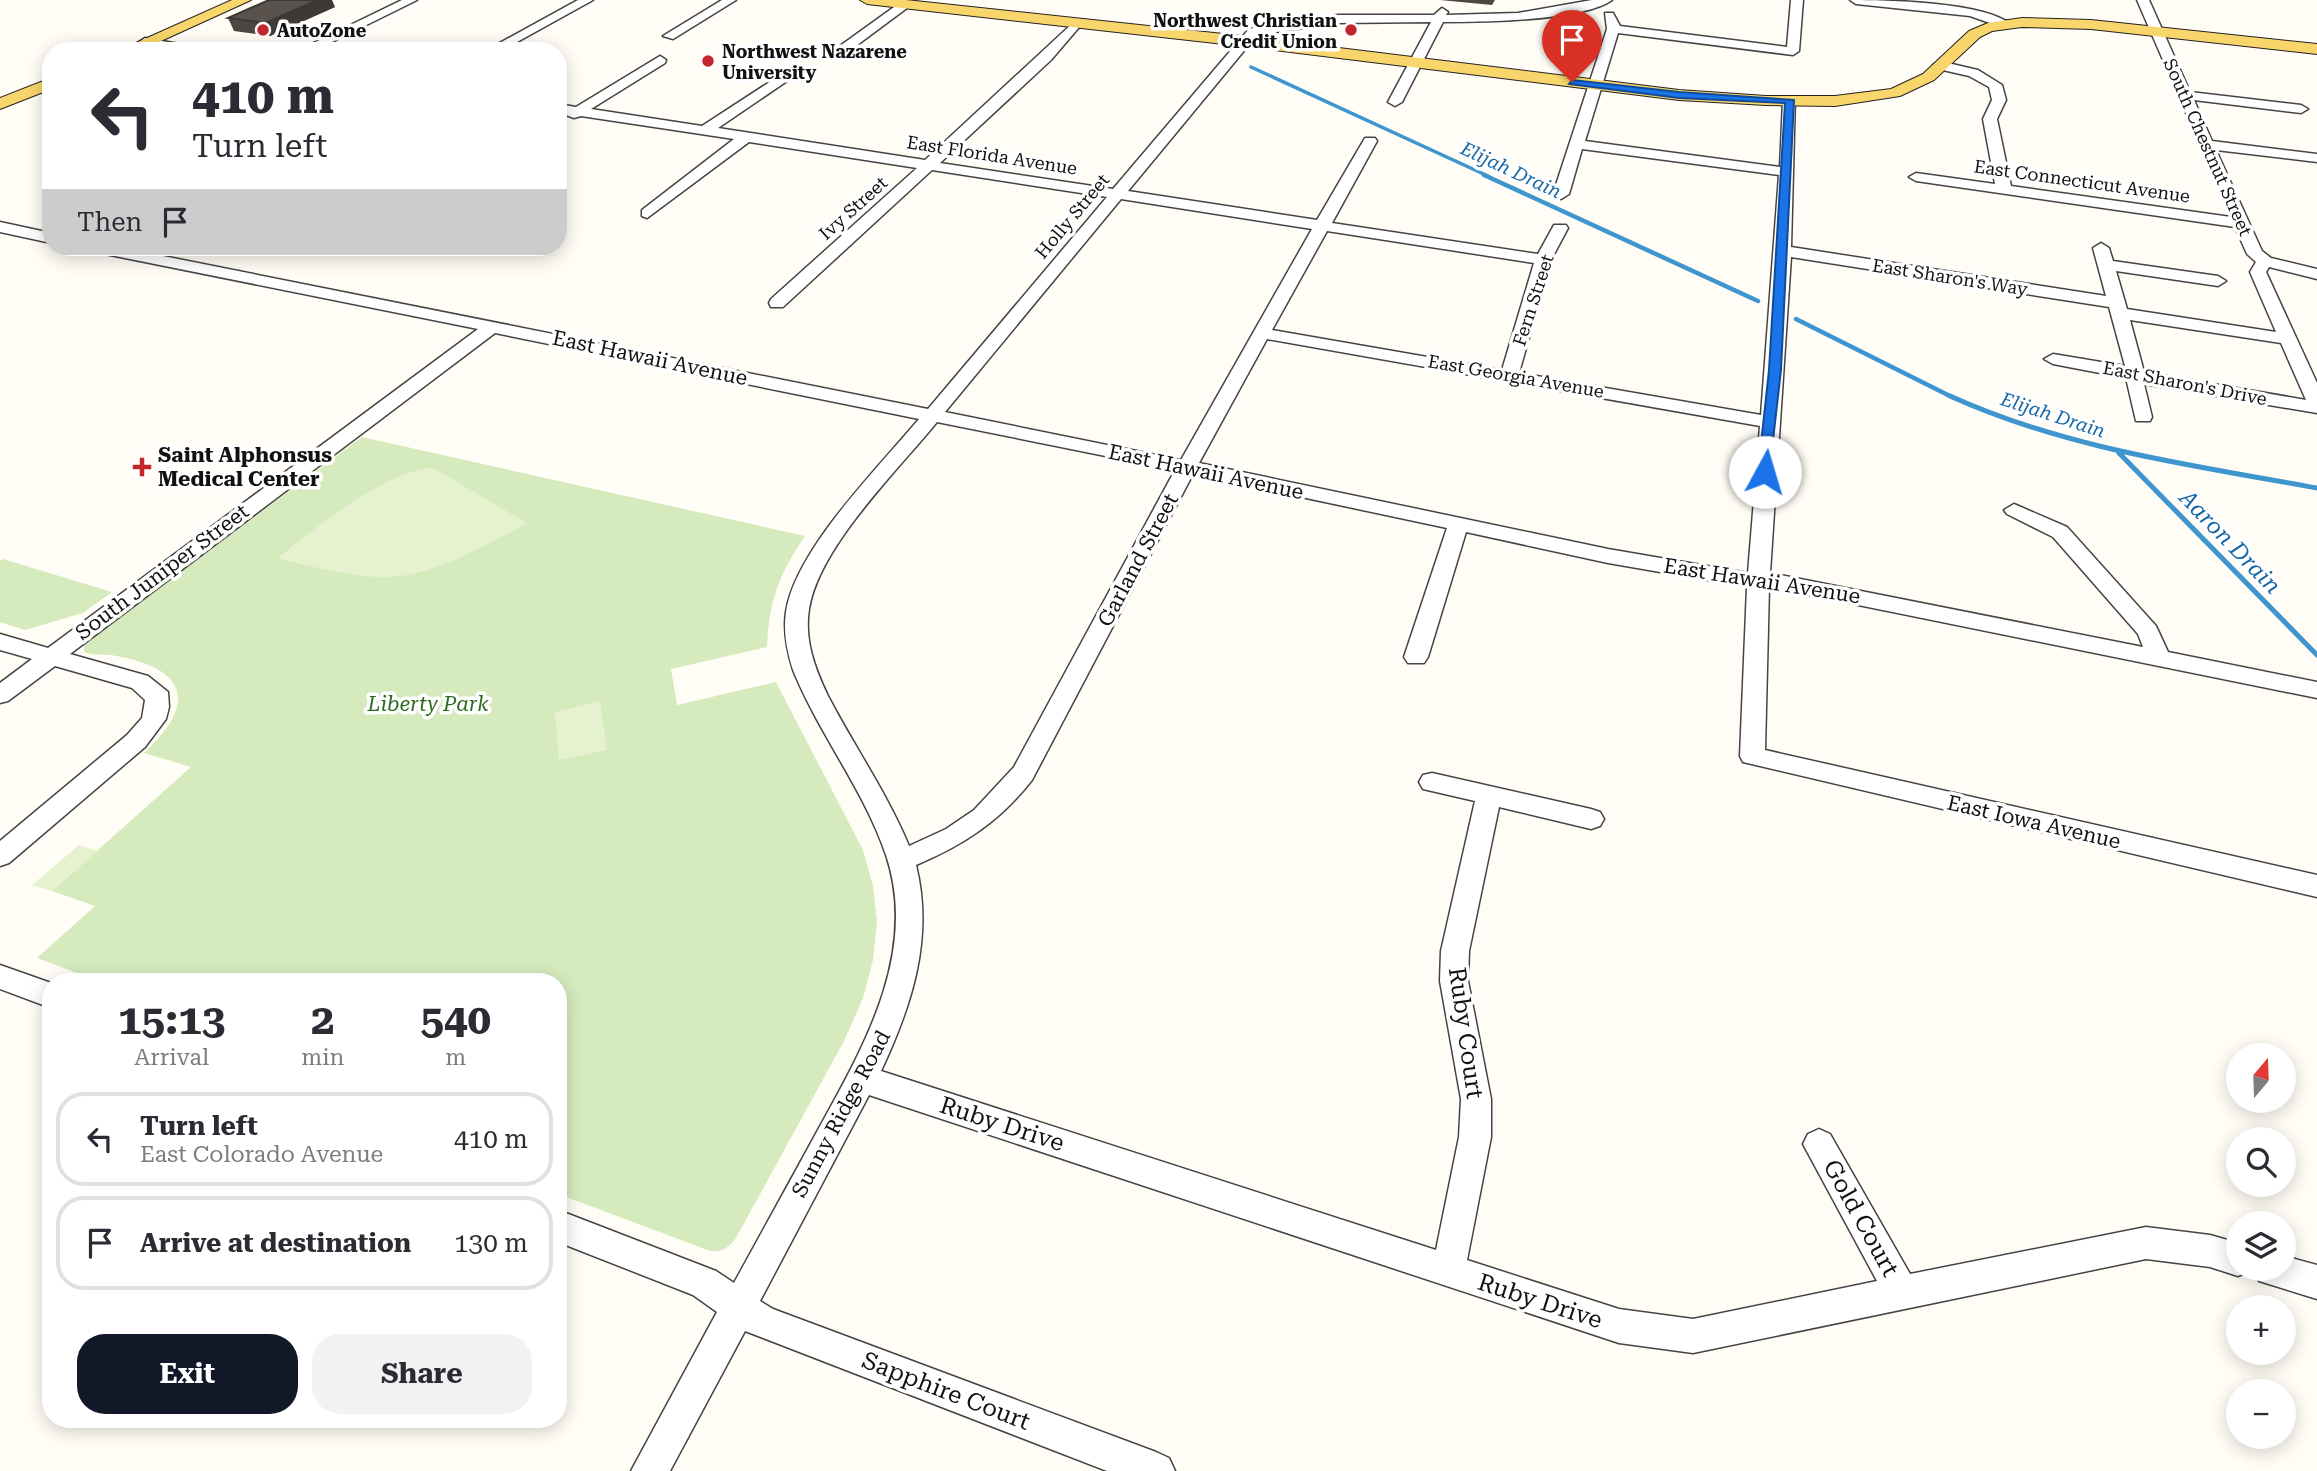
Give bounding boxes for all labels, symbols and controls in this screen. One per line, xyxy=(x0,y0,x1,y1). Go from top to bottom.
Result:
place label: Northwest Christian Credit Union xyxy=(1153,10,1337,52)
pin xyxy=(1542,10,1602,82)
place label: AutoZone xyxy=(277,20,367,41)
icon: arrive xyxy=(1553,21,1591,59)
marker: AutoZone xyxy=(255,22,271,38)
marker: Northwest Christian Credit Union xyxy=(1343,22,1359,38)
place label: Northwest Nazarene University xyxy=(722,41,907,83)
marker: Northwest Nazarene University xyxy=(700,53,716,69)
street label: South Chestnut Street xyxy=(2159,55,2257,239)
text: 410 m xyxy=(192,68,334,125)
icon: left xyxy=(77,70,168,161)
text: Turn left xyxy=(192,127,327,165)
street label: East Florida Avenue xyxy=(905,131,1079,179)
water label: Elijah Drain xyxy=(1456,136,1565,203)
street label: East Connecticut Avenue xyxy=(1973,155,2192,207)
street label: Holly Street xyxy=(1031,169,1114,263)
street label: Ivy Street xyxy=(815,172,892,244)
icon: arrive xyxy=(156,203,194,241)
text: Then xyxy=(77,207,142,237)
street label: Fern Street xyxy=(1508,251,1558,348)
street label: East Sharon's Way xyxy=(1871,254,2030,300)
street label: East Hawaii Avenue xyxy=(550,326,750,390)
street label: East Georgia Avenue xyxy=(1426,350,1606,402)
street label: East Sharon's Drive xyxy=(2101,357,2269,409)
water label: Elijah Drain xyxy=(1997,387,2108,443)
position arrow xyxy=(1728,435,1802,509)
street label: East Hawaii Avenue xyxy=(1106,440,1306,504)
place label: Saint Alphonsus Medical Center xyxy=(158,443,332,491)
marker: Saint Alphonsus Medical Center xyxy=(132,457,152,477)
water label: Aaron Drain xyxy=(2172,483,2286,599)
street label: Garland Street xyxy=(1093,489,1183,631)
street label: South Juniper Street xyxy=(71,499,253,645)
street label: East Hawaii Avenue xyxy=(1662,554,1862,608)
park label: Liberty Park xyxy=(366,692,489,716)
street label: East Iowa Avenue xyxy=(1945,790,2123,854)
street label: Ruby Court xyxy=(1443,965,1489,1101)
text: 15:13 xyxy=(118,995,225,1044)
text: 2 xyxy=(311,995,335,1044)
text: 540 xyxy=(420,995,491,1044)
street label: Sunny Ridge Road xyxy=(787,1026,895,1201)
north arrow xyxy=(2226,1043,2296,1113)
map controls xyxy=(2226,1043,2296,1449)
text: Arrival xyxy=(134,1044,209,1071)
text: min xyxy=(301,1044,344,1071)
text: m xyxy=(445,1044,466,1071)
street label: Ruby Drive xyxy=(936,1091,1068,1157)
text: Turn left xyxy=(140,1111,258,1141)
icon: left xyxy=(81,1120,119,1158)
text: 410 m xyxy=(454,1124,528,1154)
button: search xyxy=(2226,1127,2296,1197)
text: East Colorado Avenue xyxy=(140,1141,383,1168)
street label: Gold Court xyxy=(1817,1155,1905,1281)
button: layers xyxy=(2226,1211,2296,1281)
icon: arrive xyxy=(81,1224,119,1262)
text: Arrive at destination xyxy=(140,1228,411,1258)
text: 130 m xyxy=(454,1228,528,1258)
street label: Ruby Drive xyxy=(1474,1268,1606,1334)
button: + xyxy=(2226,1295,2296,1365)
button: Exit xyxy=(77,1334,298,1414)
button: Share xyxy=(312,1334,532,1414)
street label: Sapphire Court xyxy=(858,1346,1034,1436)
button: − xyxy=(2226,1379,2296,1449)

